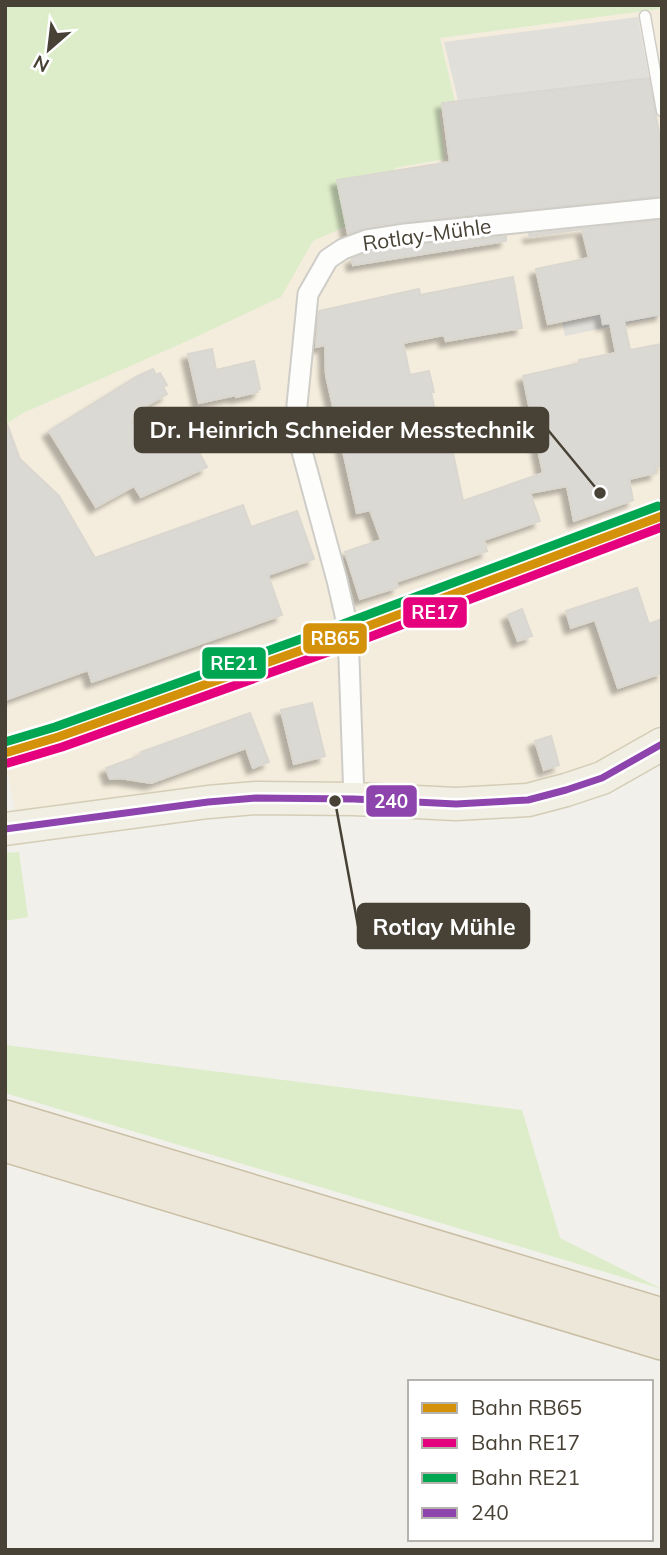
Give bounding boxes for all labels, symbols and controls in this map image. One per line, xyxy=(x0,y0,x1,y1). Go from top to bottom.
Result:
north arrow xyxy=(14,14,84,84)
text: N xyxy=(29,50,53,78)
street label: Rotlay-Mühle xyxy=(361,212,493,256)
callout: Dr. Heinrich Schneider Messtechnik xyxy=(135,408,548,452)
text: Dr. Heinrich Schneider Messtechnik xyxy=(150,415,536,444)
line badge: RE17 xyxy=(402,596,468,629)
text: RE17 xyxy=(411,600,459,624)
line badge: RB65 xyxy=(302,622,368,655)
text: RB65 xyxy=(310,626,360,650)
line badge: RE21 xyxy=(201,646,267,680)
text: RE21 xyxy=(210,651,258,675)
line badge: 240 xyxy=(365,784,418,818)
text: 240 xyxy=(374,789,408,813)
callout: Rotlay Mühle xyxy=(358,904,529,948)
text: Rotlay Mühle xyxy=(372,912,516,941)
legend xyxy=(408,1380,653,1541)
text: Bahn RB65 xyxy=(471,1394,582,1420)
text: Bahn RE17 xyxy=(471,1429,580,1455)
text: Bahn RE21 xyxy=(471,1464,580,1490)
text: 240 xyxy=(471,1499,509,1525)

